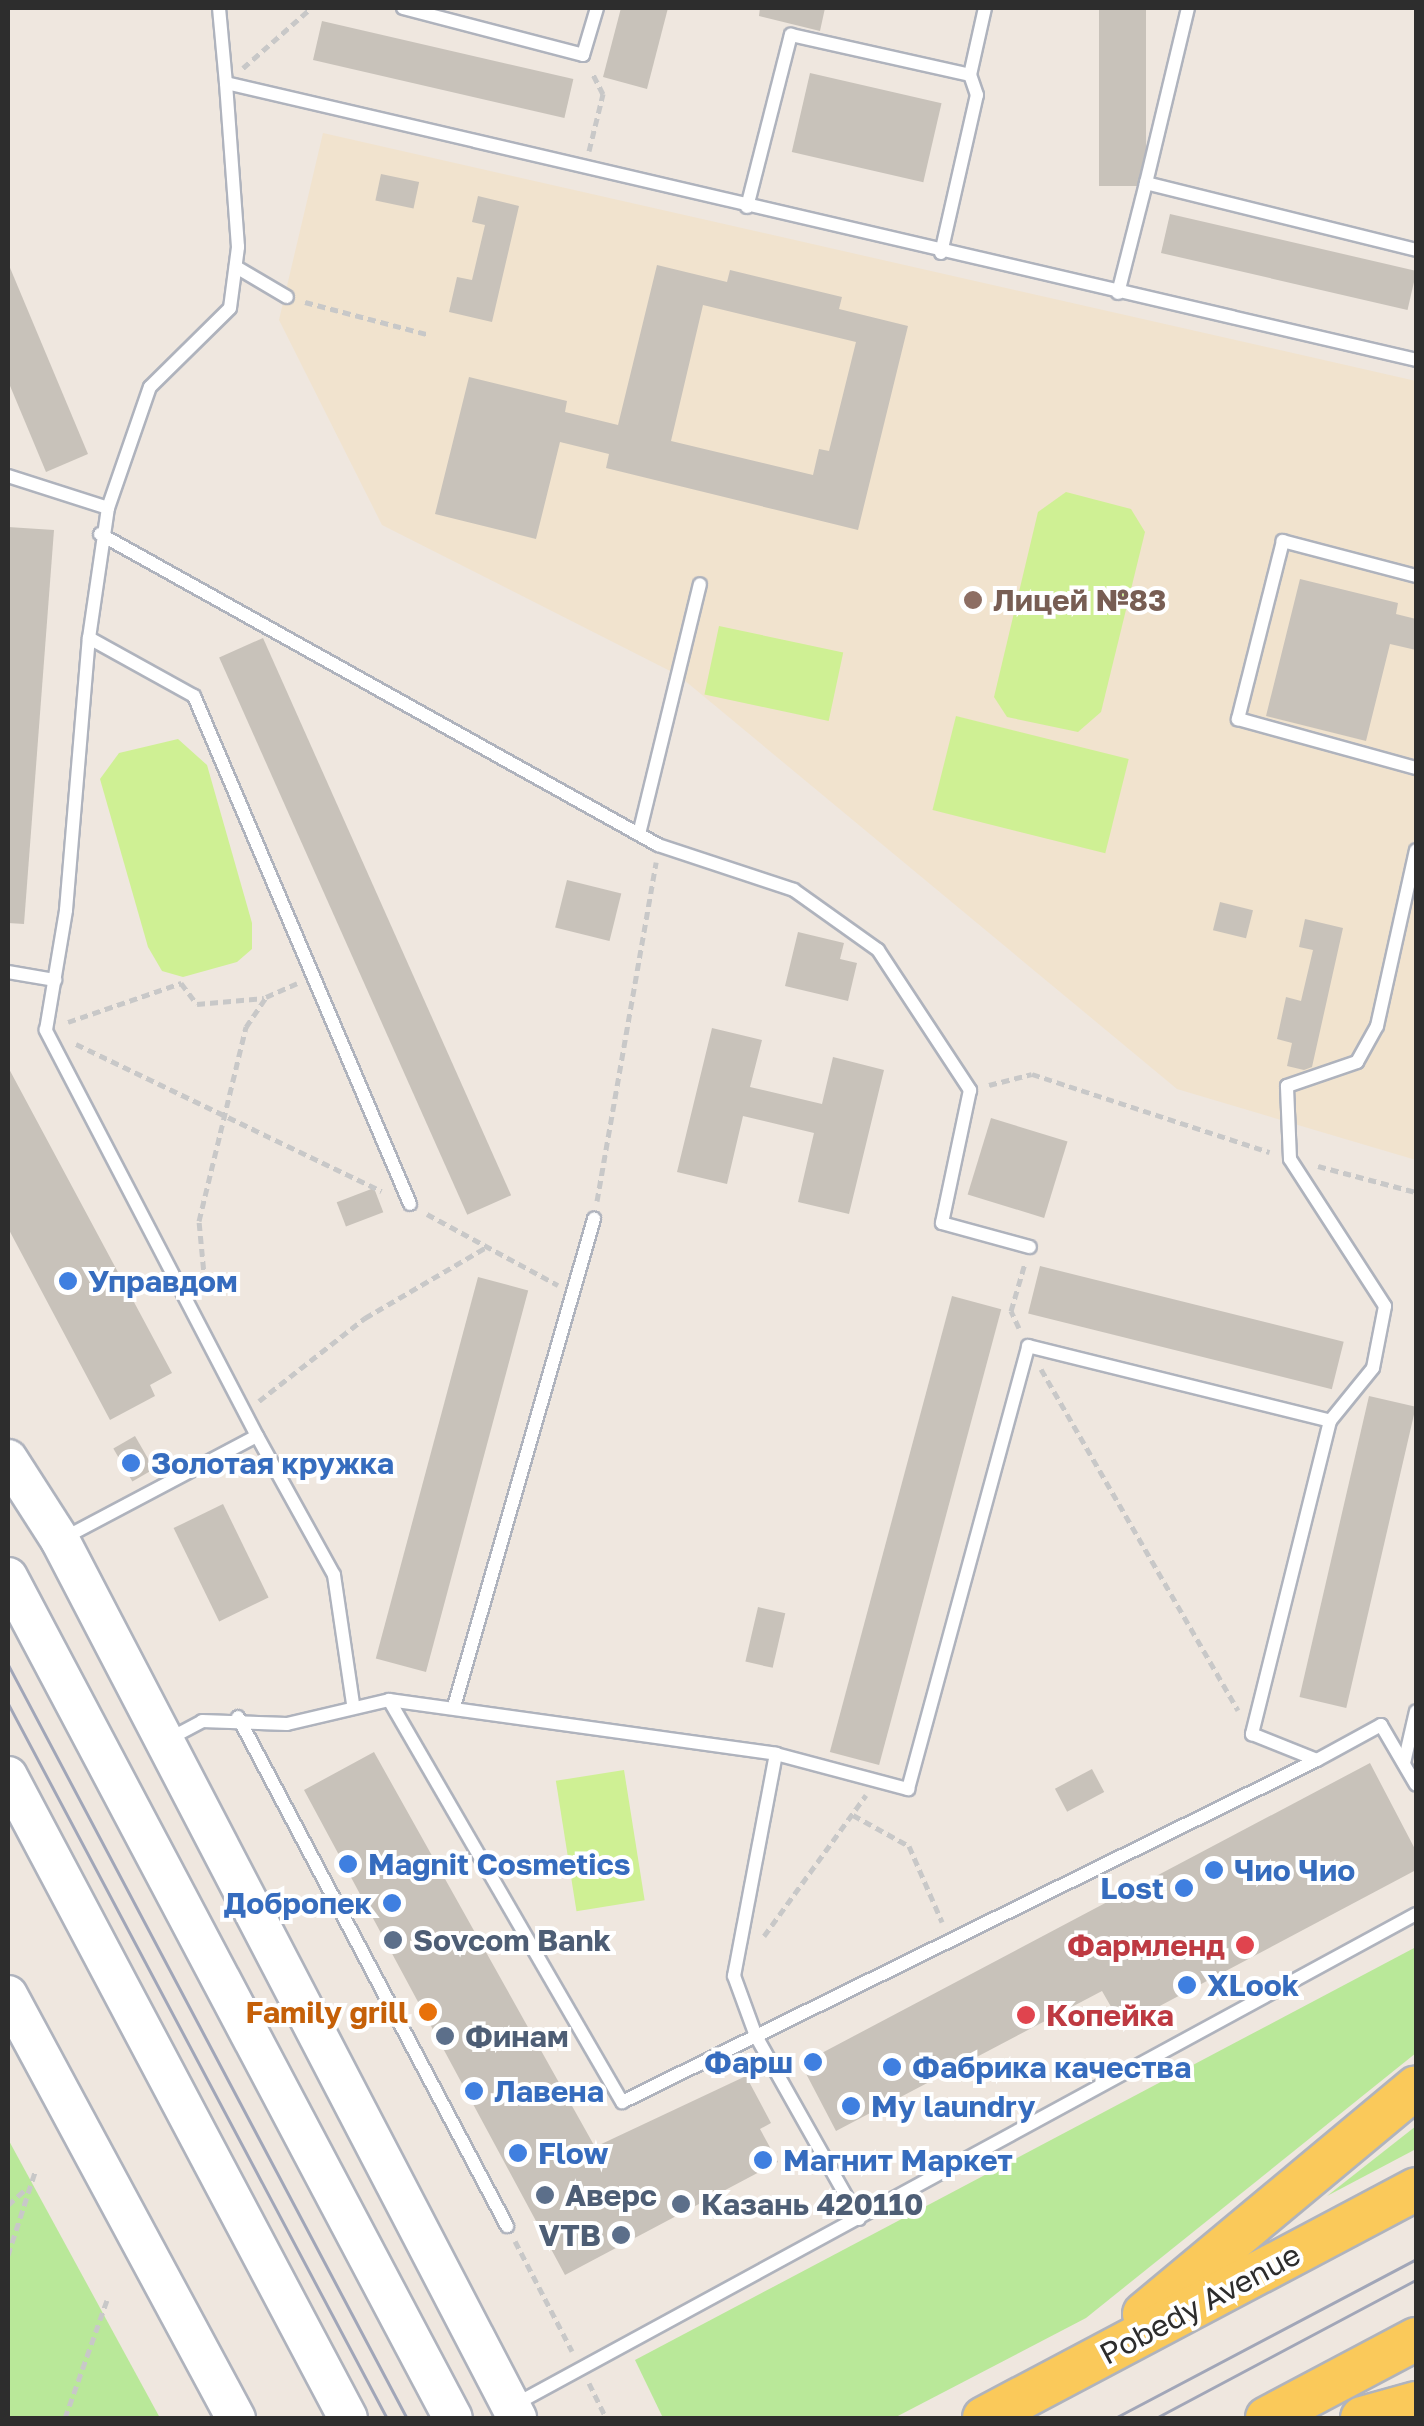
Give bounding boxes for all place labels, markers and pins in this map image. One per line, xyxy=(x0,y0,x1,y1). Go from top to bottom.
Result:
place label: Лицей №83 xyxy=(993,582,1166,618)
marker: Лицей №83 xyxy=(962,589,984,611)
place label: Управдом xyxy=(88,1263,238,1299)
marker: Управдом xyxy=(57,1270,79,1292)
place label: Золотая кружка xyxy=(151,1445,394,1481)
marker: Золотая кружка xyxy=(120,1452,142,1474)
place label: Magnit Cosmetics xyxy=(368,1846,631,1882)
place label: Чио Чио xyxy=(1234,1852,1355,1888)
marker: Magnit Cosmetics xyxy=(337,1853,359,1875)
marker: Чио Чио xyxy=(1203,1859,1225,1881)
place label: Lost xyxy=(1100,1870,1164,1906)
marker: Lost xyxy=(1173,1877,1195,1899)
place label: Добропек xyxy=(224,1885,372,1921)
marker: Добропек xyxy=(381,1892,403,1914)
place label: Sovcom Bank xyxy=(413,1922,611,1958)
place label: Фармленд xyxy=(1067,1927,1225,1963)
marker: Sovcom Bank xyxy=(382,1929,404,1951)
marker: Фармленд xyxy=(1234,1934,1256,1956)
place label: XLook xyxy=(1207,1967,1299,2003)
marker: XLook xyxy=(1176,1974,1198,1996)
place label: Family grill xyxy=(245,1994,408,2030)
place label: Копейка xyxy=(1046,1997,1174,2033)
marker: Family grill xyxy=(417,2001,439,2023)
marker: Копейка xyxy=(1015,2004,1037,2026)
place label: Финам xyxy=(465,2018,568,2054)
marker: Финам xyxy=(434,2025,456,2047)
place label: Фарш xyxy=(704,2044,793,2080)
place label: Фабрика качества xyxy=(912,2049,1191,2085)
marker: Фарш xyxy=(802,2051,824,2073)
marker: Фабрика качества xyxy=(881,2056,903,2078)
place label: Лавена xyxy=(494,2073,604,2109)
marker: Лавена xyxy=(463,2080,485,2102)
place label: My laundry xyxy=(871,2088,1036,2124)
marker: My laundry xyxy=(840,2095,862,2117)
place label: Flow xyxy=(538,2135,608,2171)
marker: Flow xyxy=(507,2142,529,2164)
place label: Магнит Маркет xyxy=(783,2142,1013,2178)
marker: Магнит Маркет xyxy=(752,2149,774,2171)
place label: Аверс xyxy=(565,2177,657,2213)
marker: Аверс xyxy=(534,2184,556,2206)
place label: Казань 420110 xyxy=(701,2186,923,2222)
marker: Казань 420110 xyxy=(670,2193,692,2215)
place label: VTB xyxy=(538,2217,601,2253)
marker: VTB xyxy=(610,2224,632,2246)

